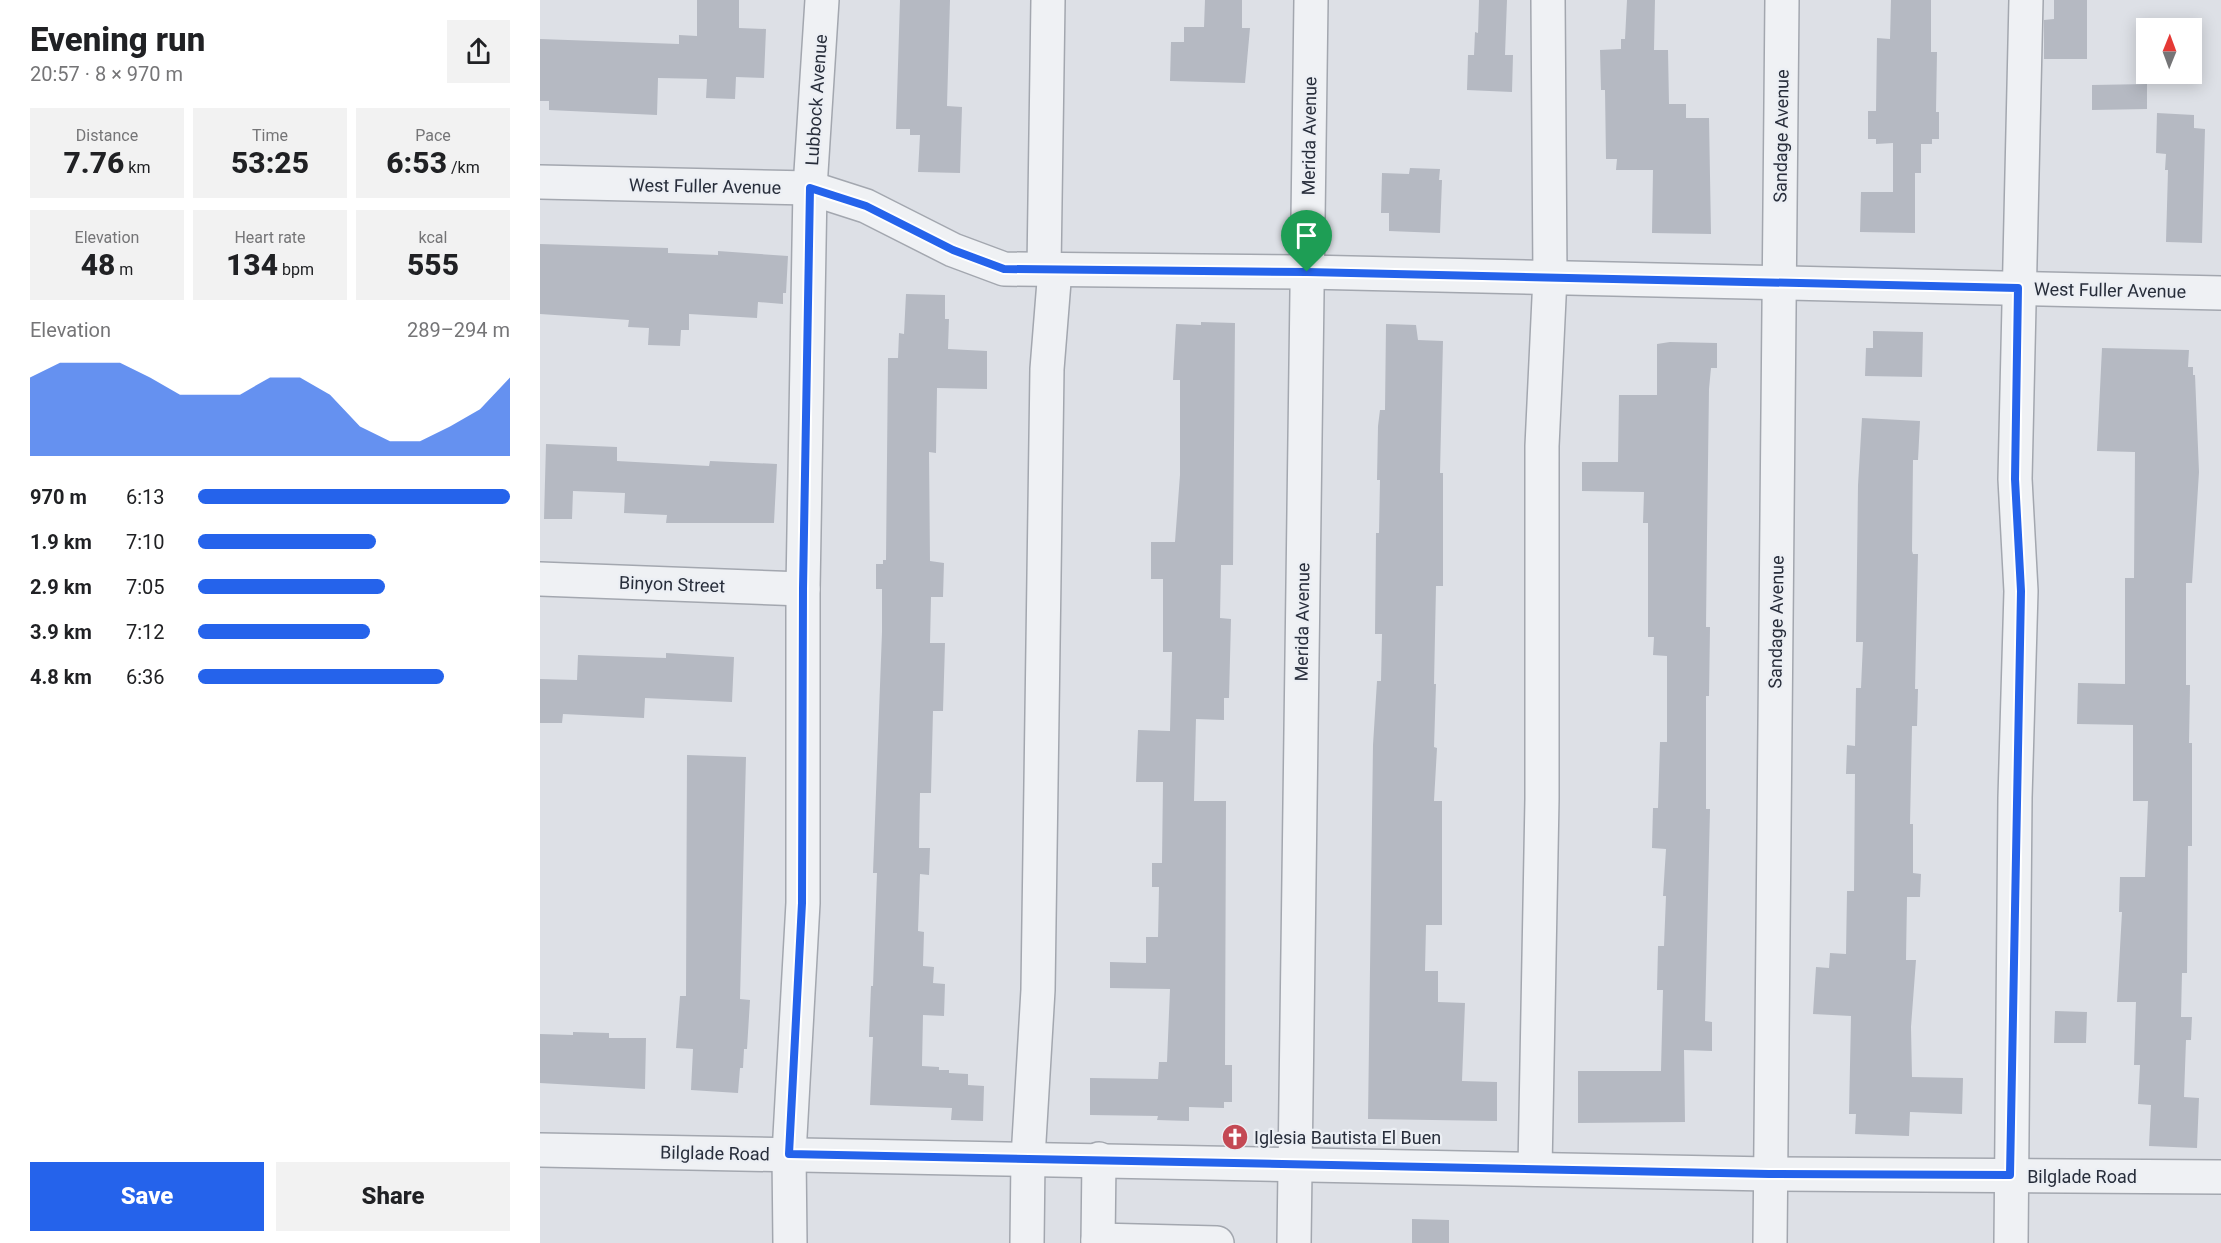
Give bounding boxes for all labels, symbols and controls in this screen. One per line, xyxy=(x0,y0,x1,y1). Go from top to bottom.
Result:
north arrow xyxy=(2136,18,2202,84)
map controls xyxy=(2136,18,2202,84)
text: Evening run xyxy=(30,20,205,59)
button: share xyxy=(447,20,510,83)
street label: Lubbock Avenue xyxy=(801,34,831,166)
text: 20:57 · 8 × 970 m xyxy=(30,62,183,86)
street label: Sandage Avenue xyxy=(1769,69,1793,203)
street label: Merida Avenue xyxy=(1297,76,1321,196)
text: Distance xyxy=(76,126,138,145)
text: Time xyxy=(252,126,288,145)
text: Pace xyxy=(415,126,451,145)
text: 7.76 xyxy=(64,145,124,180)
text: 53:25 xyxy=(231,145,309,180)
text: 6:53 xyxy=(386,145,447,180)
text: km xyxy=(124,158,150,177)
text: /km xyxy=(447,158,480,177)
street label: West Fuller Avenue xyxy=(629,174,781,198)
pin xyxy=(1281,210,1332,272)
icon: arrive xyxy=(1290,219,1323,252)
text: Elevation xyxy=(75,228,139,247)
text: Heart rate xyxy=(234,228,306,247)
text: kcal xyxy=(419,228,447,247)
text: 48 xyxy=(81,247,115,282)
text: 134 xyxy=(226,247,278,282)
text: 555 xyxy=(407,247,459,282)
text: m xyxy=(115,260,133,279)
text: bpm xyxy=(278,260,314,279)
street label: West Fuller Avenue xyxy=(2034,278,2186,302)
text: Elevation xyxy=(30,318,111,342)
text: 289–294 m xyxy=(407,318,510,342)
text: 970 m xyxy=(30,485,87,509)
text: 6:13 xyxy=(126,485,165,509)
text: 1.9 km xyxy=(30,530,92,554)
text: 7:10 xyxy=(126,530,165,554)
street label: Sandage Avenue xyxy=(1764,555,1788,689)
street label: Merida Avenue xyxy=(1290,562,1314,682)
street label: Binyon Street xyxy=(619,572,725,596)
text: 2.9 km xyxy=(30,575,92,599)
text: 7:05 xyxy=(126,575,165,599)
text: 3.9 km xyxy=(30,620,92,644)
text: 7:12 xyxy=(126,620,165,644)
text: 4.8 km xyxy=(30,665,92,689)
text: 6:36 xyxy=(126,665,165,689)
church icon: Iglesia Bautista El Buen xyxy=(1220,1122,1250,1152)
place label: Iglesia Bautista El Buen xyxy=(1254,1127,1441,1148)
street label: Bilglade Road xyxy=(660,1142,770,1164)
button: Save xyxy=(30,1162,264,1231)
button: Share xyxy=(276,1162,510,1231)
street label: Bilglade Road xyxy=(2027,1166,2137,1187)

